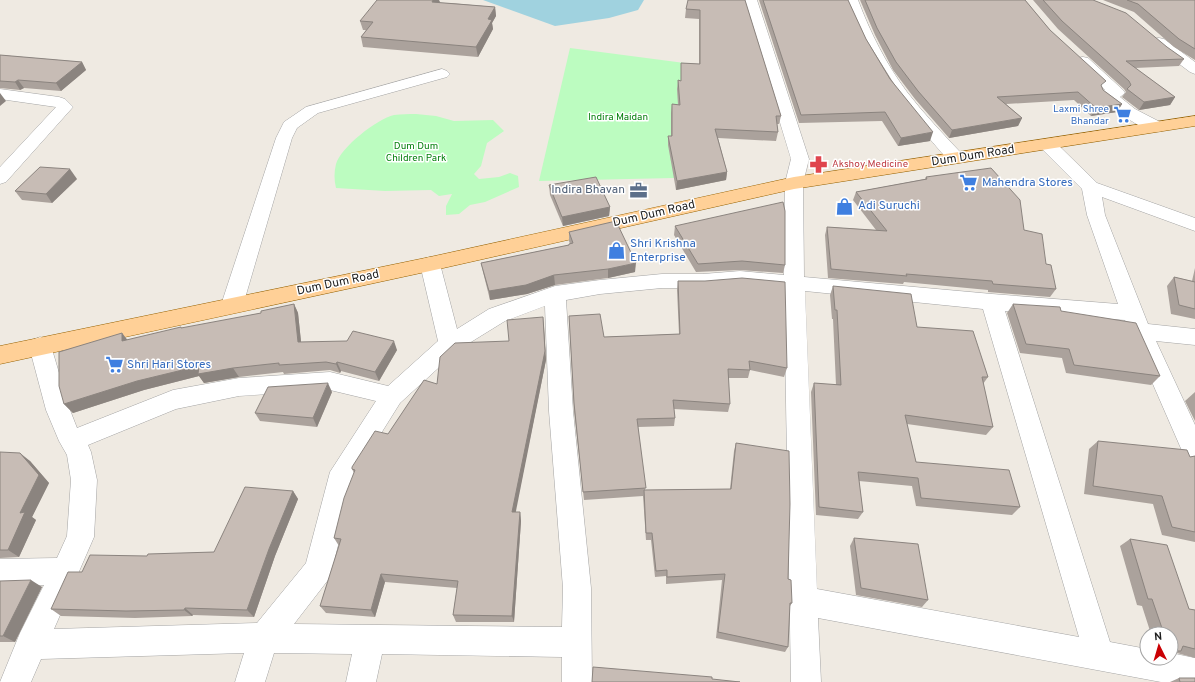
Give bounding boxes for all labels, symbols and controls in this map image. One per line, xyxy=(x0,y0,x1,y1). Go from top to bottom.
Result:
place label: Laxmi Shree Bhandar xyxy=(1053,103,1109,128)
supermarket icon: Laxmi Shree Bhandar xyxy=(1112,105,1132,125)
park label: Indira Maidan xyxy=(588,111,648,124)
park label: Dum Dum Children Park xyxy=(386,140,446,165)
street label: Dum Dum Road xyxy=(930,142,1016,170)
pharmacy icon: Akshoy Medicine xyxy=(809,154,829,174)
place label: Akshoy Medicine xyxy=(832,158,908,171)
supermarket icon: Mahendra Stores xyxy=(959,173,979,193)
place label: Mahendra Stores xyxy=(982,175,1073,191)
office icon: Indira Bhavan xyxy=(628,180,648,200)
place label: Indira Bhavan xyxy=(551,182,625,198)
shop icon: Adi Suruchi xyxy=(835,196,855,216)
street label: Dum Dum Road xyxy=(611,197,697,231)
place label: Adi Suruchi xyxy=(858,198,920,214)
place label: Shri Krishna Enterprise xyxy=(630,236,696,266)
shop icon: Shri Krishna Enterprise xyxy=(607,241,627,261)
street label: Dum Dum Road xyxy=(295,266,381,300)
supermarket icon: Shri Hari Stores xyxy=(104,355,124,375)
place label: Shri Hari Stores xyxy=(127,357,211,373)
north arrow xyxy=(1139,626,1179,666)
text: N xyxy=(1154,630,1163,644)

